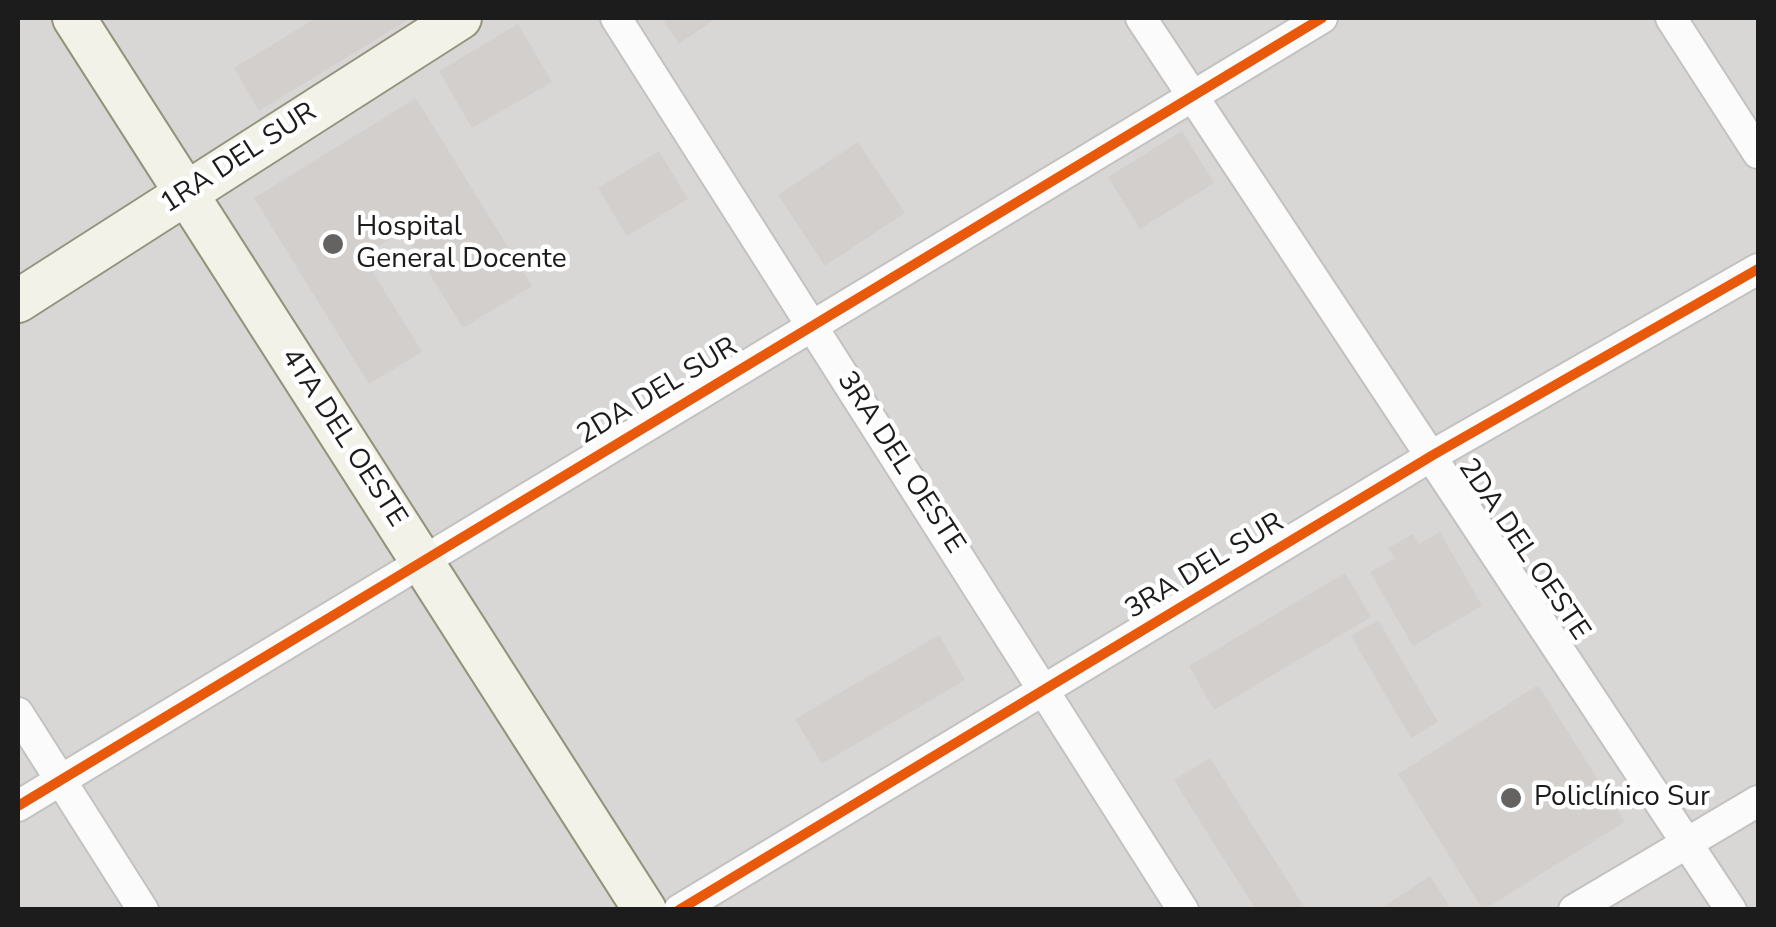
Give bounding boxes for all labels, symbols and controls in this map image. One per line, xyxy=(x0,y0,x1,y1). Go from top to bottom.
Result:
street label: 1RA DEL SUR xyxy=(155,96,323,222)
place label: Hospital General Docente xyxy=(356,211,567,277)
marker: Hospital General Docente xyxy=(320,231,346,257)
street label: 2DA DEL SUR xyxy=(572,331,744,453)
street label: 4TA DEL OESTE xyxy=(273,342,413,534)
street label: 3RA DEL OESTE xyxy=(829,366,971,560)
street label: 2DA DEL OESTE xyxy=(1450,453,1596,647)
street label: 3RA DEL SUR xyxy=(1120,507,1290,627)
place label: Policlínico Sur xyxy=(1534,781,1710,815)
marker: Policlínico Sur xyxy=(1498,785,1524,811)

